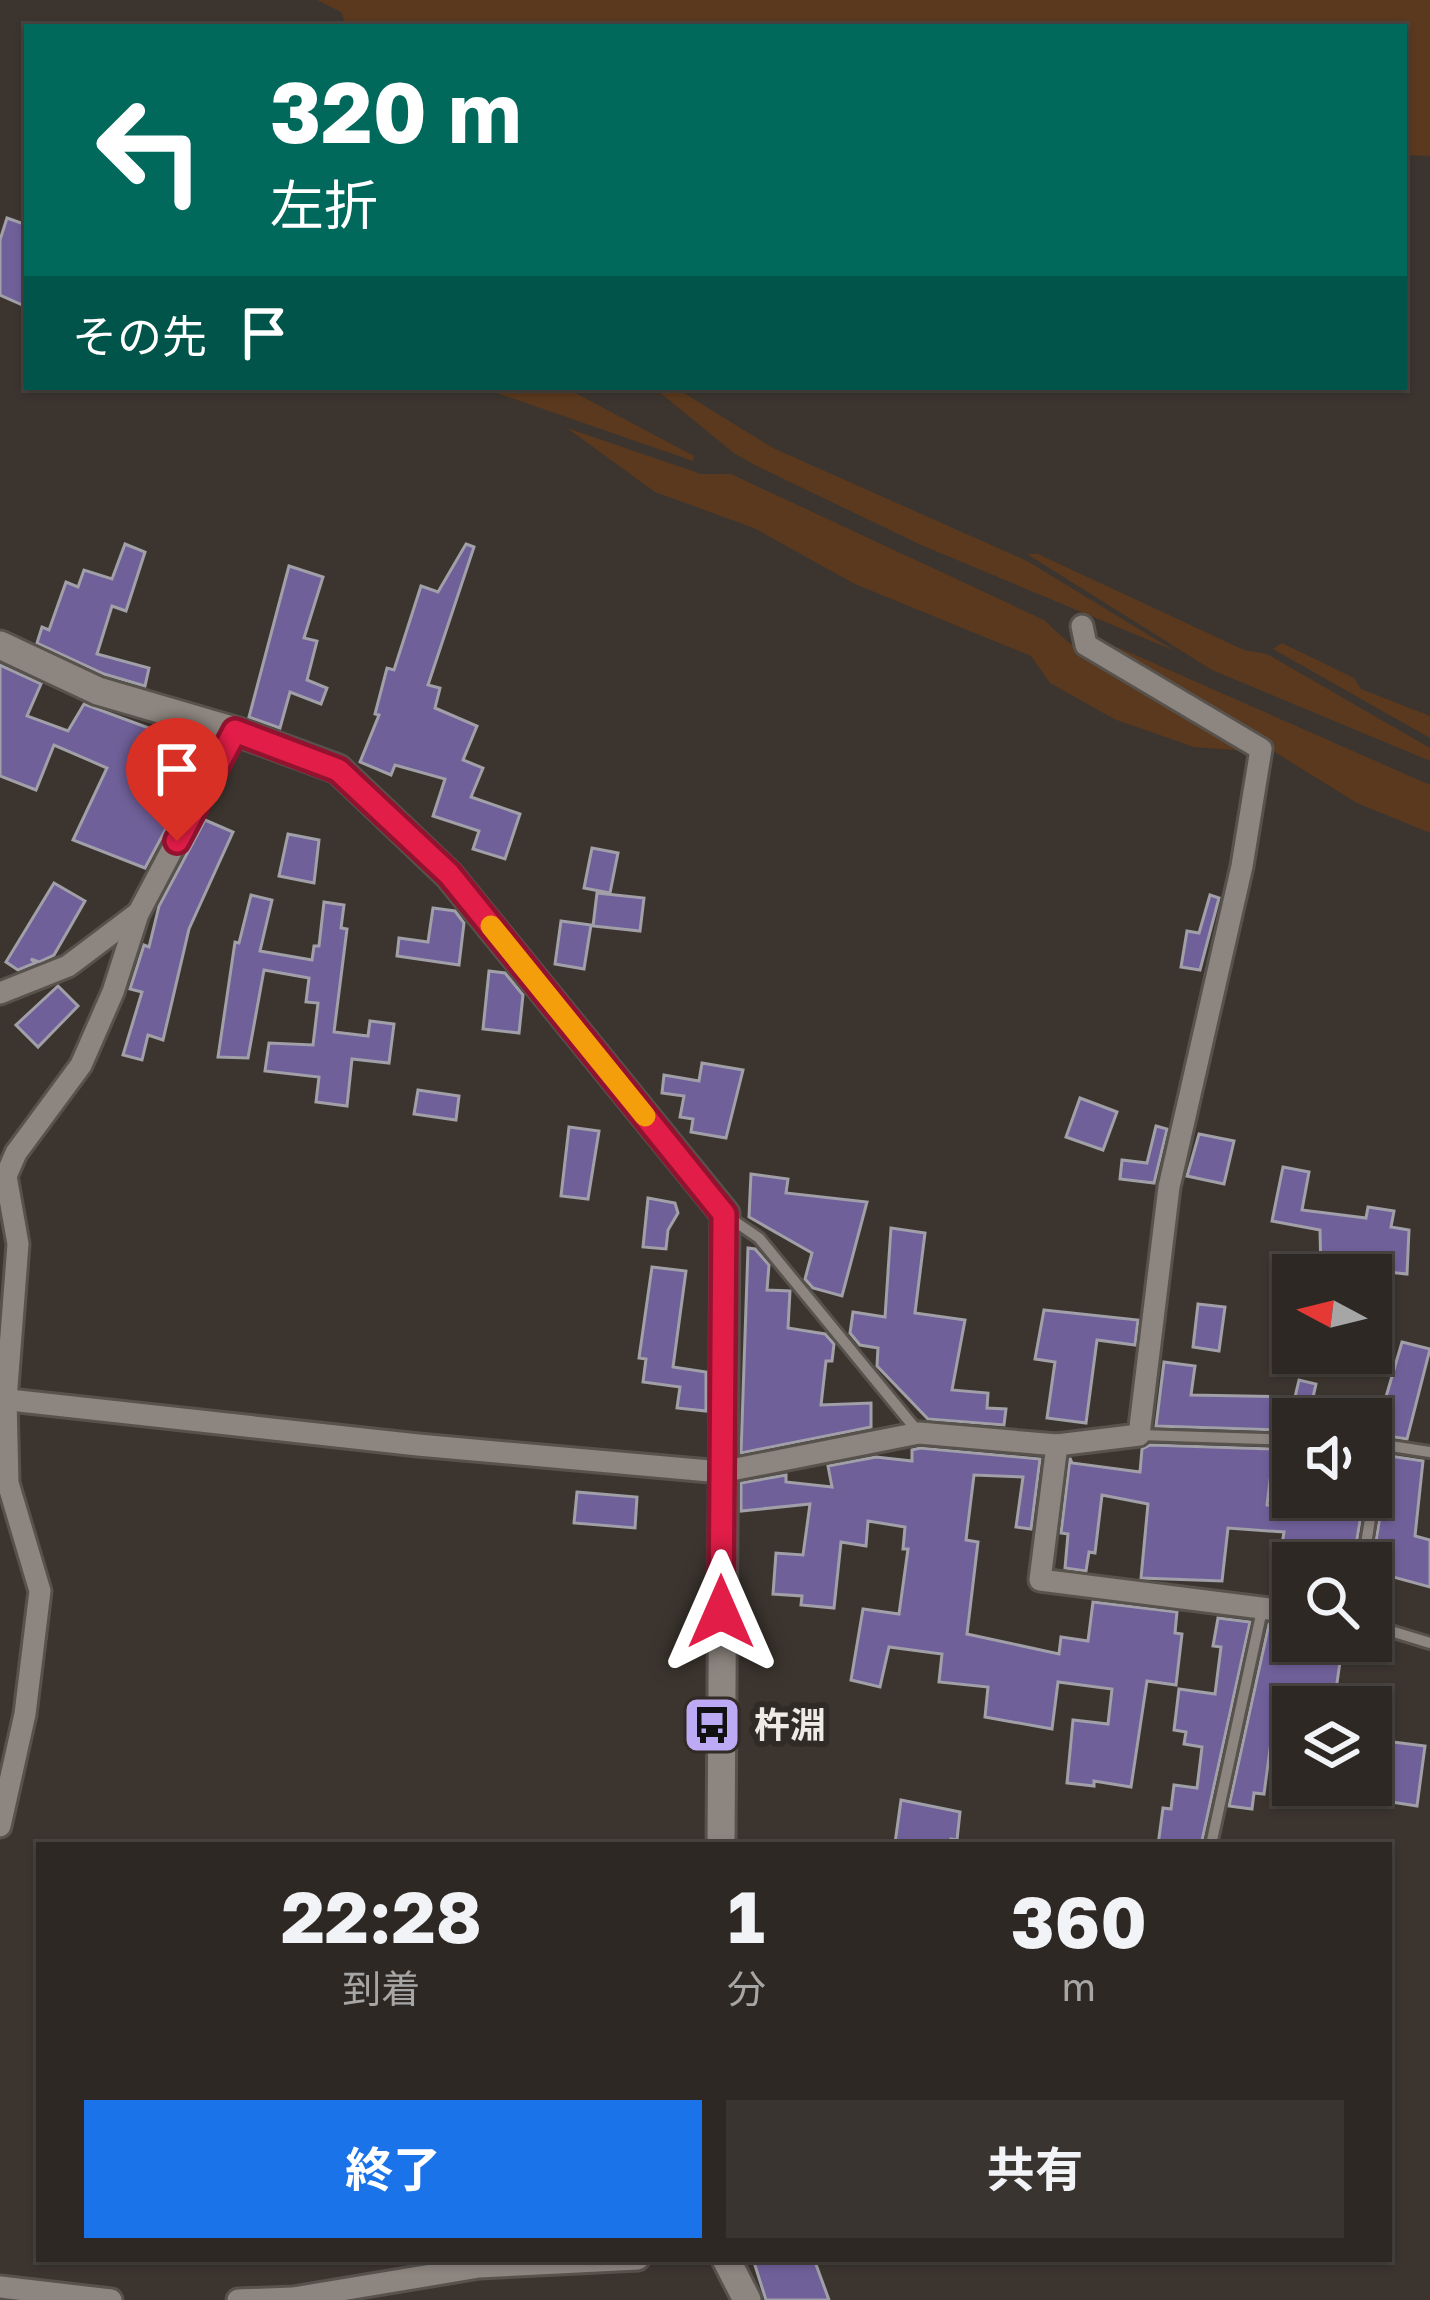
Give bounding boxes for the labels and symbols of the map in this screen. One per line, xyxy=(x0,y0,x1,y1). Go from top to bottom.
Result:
pin xyxy=(126,718,228,841)
north arrow xyxy=(1272,1254,1392,1374)
position arrow xyxy=(658,1549,784,1675)
bus stop icon: 杵淵 xyxy=(681,1694,743,1756)
place label: 杵淵 xyxy=(754,1703,826,1746)

